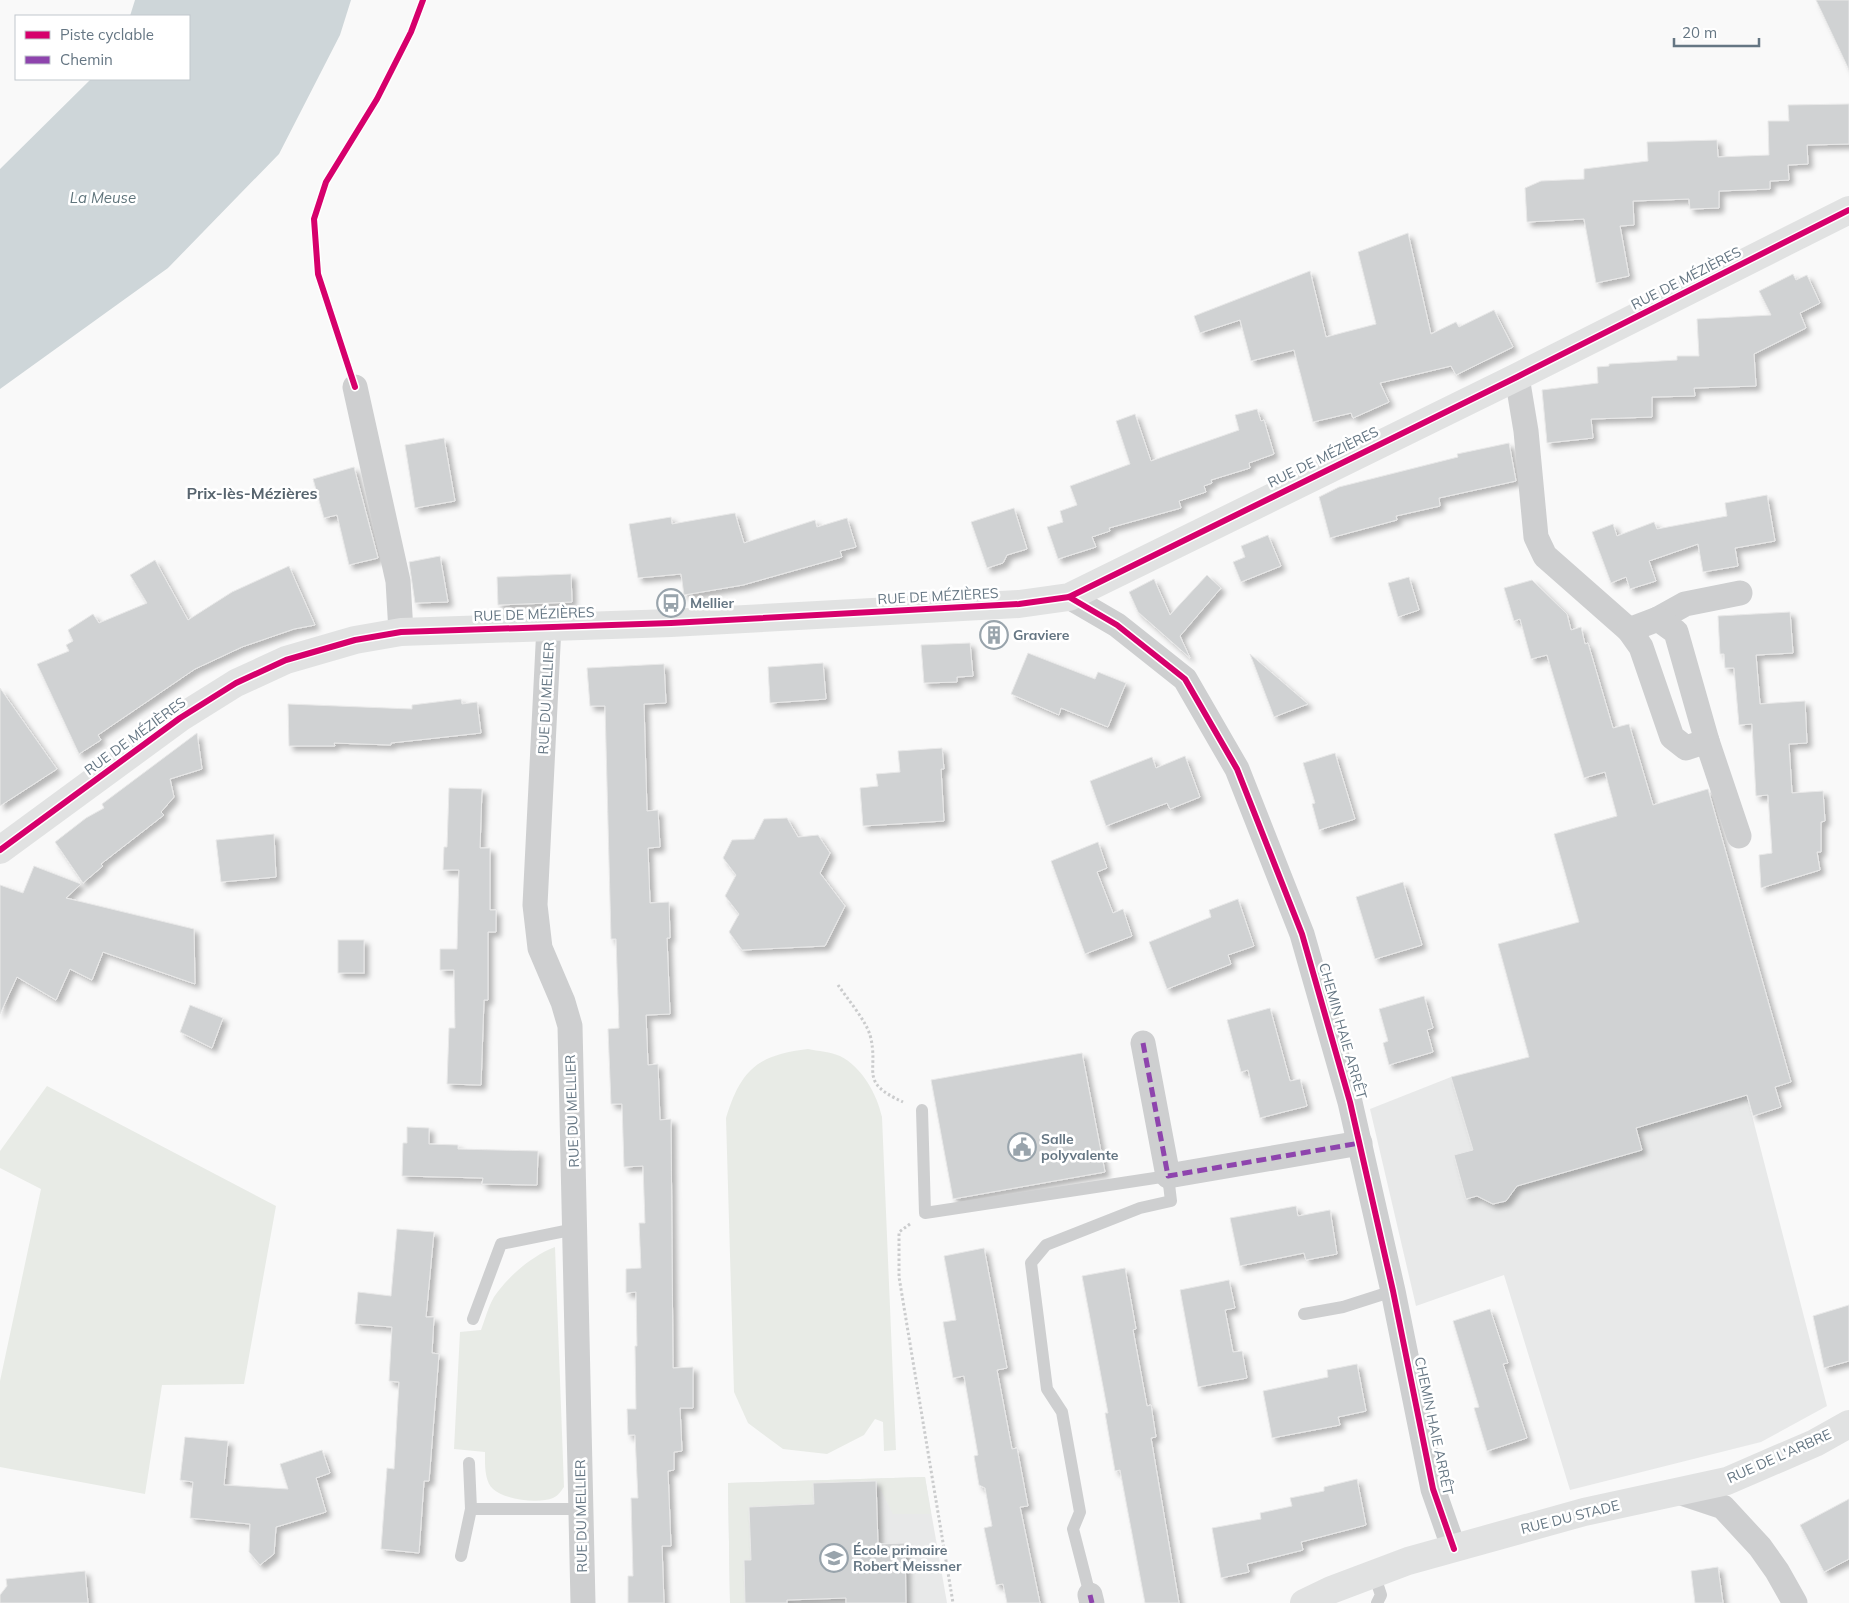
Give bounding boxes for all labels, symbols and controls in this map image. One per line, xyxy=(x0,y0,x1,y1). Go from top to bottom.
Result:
legend xyxy=(15,15,190,80)
scale bar xyxy=(1674,15,1759,47)
text: 20 m xyxy=(1682,23,1717,42)
text: Piste cyclable xyxy=(60,25,154,44)
text: Chemin xyxy=(60,50,113,69)
water label: La Meuse xyxy=(70,188,136,207)
street label: RUE DE MÉZIÈRES xyxy=(1628,242,1744,314)
street label: RUE DE MÉZIÈRES xyxy=(1265,422,1382,492)
district label: Prix-lès-Mézières xyxy=(186,483,318,503)
street label: RUE DE MÉZIÈRES xyxy=(877,584,999,608)
bus stop icon: Mellier xyxy=(656,588,686,618)
place label: Mellier xyxy=(690,594,734,612)
street label: RUE DE MÉZIÈRES xyxy=(473,603,595,625)
building icon: Graviere xyxy=(979,620,1009,650)
place label: Graviere xyxy=(1013,626,1070,644)
street label: RUE DU MELLIER xyxy=(534,641,558,755)
street label: RUE DE MÉZIÈRES xyxy=(81,693,189,779)
street label: CHEMIN HAIE ARRÊT xyxy=(1315,961,1371,1102)
street label: RUE DU MELLIER xyxy=(561,1054,583,1168)
place label: Salle polyvalente xyxy=(1041,1130,1119,1164)
public building icon: Salle polyvalente xyxy=(1007,1132,1037,1162)
street label: CHEMIN HAIE ARRÊT xyxy=(1411,1355,1458,1497)
street label: RUE DE L'ARBRE xyxy=(1724,1425,1834,1487)
street label: RUE DU MELLIER xyxy=(571,1459,591,1573)
street label: RUE DU STADE xyxy=(1519,1496,1621,1538)
place label: École primaire Robert Meissner xyxy=(853,1541,962,1575)
school or university icon: École primaire Robert Meissner xyxy=(819,1543,849,1573)

